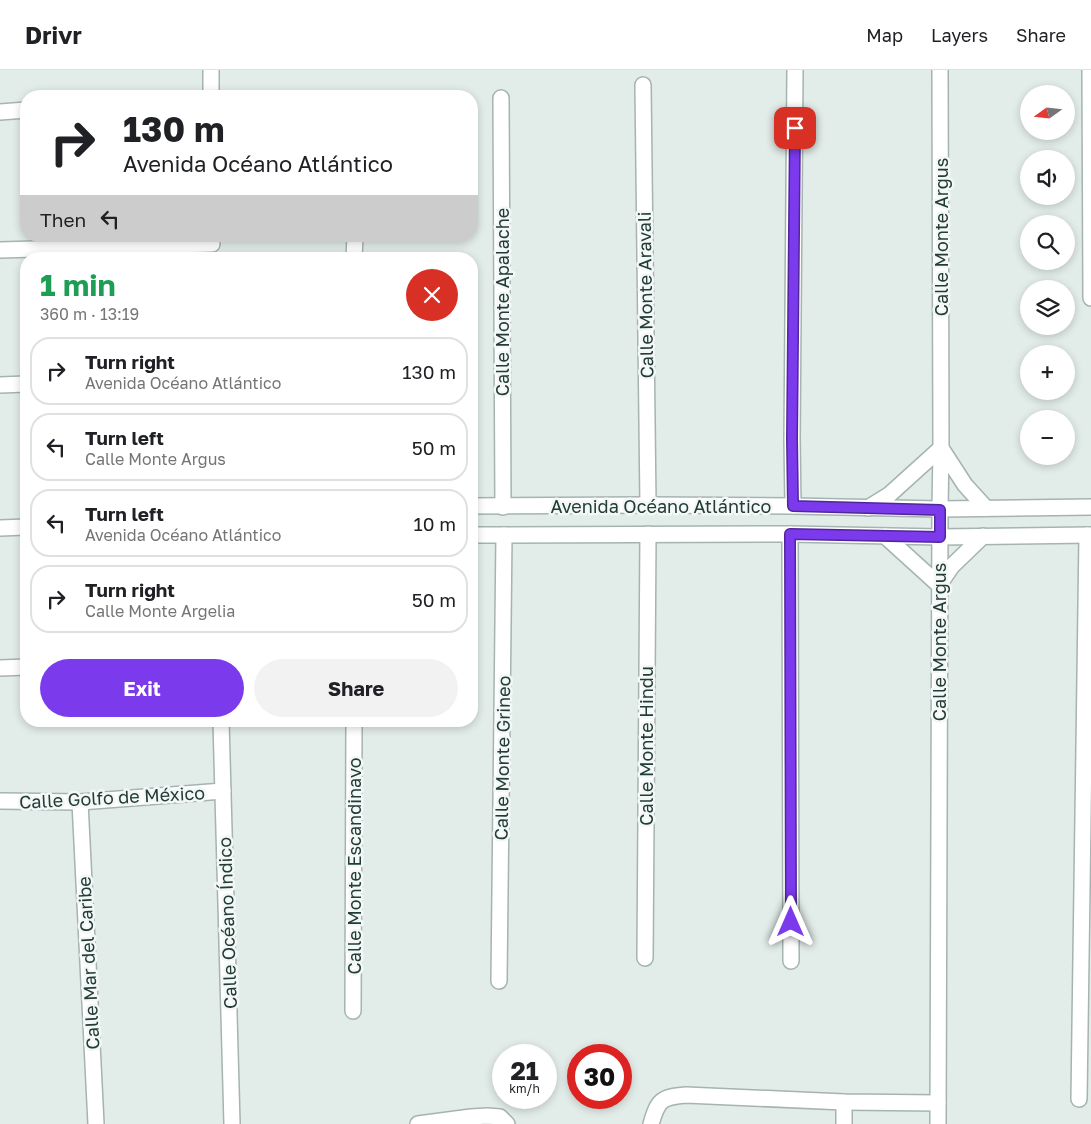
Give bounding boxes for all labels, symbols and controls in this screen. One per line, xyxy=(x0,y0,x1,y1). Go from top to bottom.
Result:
text: Drivr xyxy=(25,20,82,49)
text: Map xyxy=(866,24,903,46)
text: Layers xyxy=(931,24,988,46)
text: Share xyxy=(1016,24,1066,46)
north arrow xyxy=(1020,85,1075,140)
map controls xyxy=(1020,85,1075,465)
pin xyxy=(774,107,816,149)
text: 130 m xyxy=(123,108,225,150)
icon: right xyxy=(40,110,105,175)
icon: arrive xyxy=(781,114,809,142)
text: Avenida Océano Atlántico xyxy=(123,150,393,177)
button: sound xyxy=(1020,150,1075,205)
street label: Calle Monte Argus xyxy=(930,158,952,316)
icon: left xyxy=(96,205,124,233)
text: Then xyxy=(40,208,86,231)
street label: Calle Monte Apalache xyxy=(491,208,513,396)
street label: Calle Monte Aravali xyxy=(633,211,657,379)
button: search xyxy=(1020,215,1075,270)
text: 1 min xyxy=(40,267,116,303)
button: close xyxy=(406,269,458,321)
button: layers xyxy=(1020,280,1075,335)
text: 360 m · 13:19 xyxy=(40,304,139,324)
button: + xyxy=(1020,345,1075,400)
text: Turn right xyxy=(85,350,175,373)
icon: right xyxy=(42,357,70,385)
text: 130 m xyxy=(402,360,456,383)
text: Avenida Océano Atlántico xyxy=(85,373,281,393)
button: − xyxy=(1020,410,1075,465)
text: Turn left xyxy=(85,426,164,449)
icon: left xyxy=(42,433,70,461)
text: 50 m xyxy=(412,436,456,459)
text: Calle Monte Argus xyxy=(85,449,226,469)
street label: Avenida Océano Atlántico xyxy=(551,495,771,517)
text: Turn left xyxy=(85,502,164,525)
icon: left xyxy=(42,509,70,537)
text: 10 m xyxy=(413,512,456,535)
text: Avenida Océano Atlántico xyxy=(85,525,281,545)
street label: Calle Monte Argus xyxy=(928,563,950,721)
text: Turn right xyxy=(85,578,175,601)
icon: right xyxy=(42,585,70,613)
text: 50 m xyxy=(412,588,456,611)
text: Calle Monte Argelia xyxy=(85,601,235,621)
button: Exit xyxy=(40,659,244,717)
button: Share xyxy=(254,659,458,717)
street label: Calle Monte Hindu xyxy=(635,666,657,826)
street label: Calle Monte Grineo xyxy=(490,675,514,841)
street label: Calle Monte Escandinavo xyxy=(343,758,365,974)
street label: Calle Golfo de México xyxy=(18,781,206,813)
street label: Calle Océano Índico xyxy=(213,837,241,1009)
street label: Calle Mar del Caribe xyxy=(72,876,104,1050)
position arrow xyxy=(764,895,816,947)
speed limit sign: 30 xyxy=(567,1044,632,1109)
text: 21 xyxy=(510,1055,539,1086)
text: km/h xyxy=(509,1081,540,1096)

